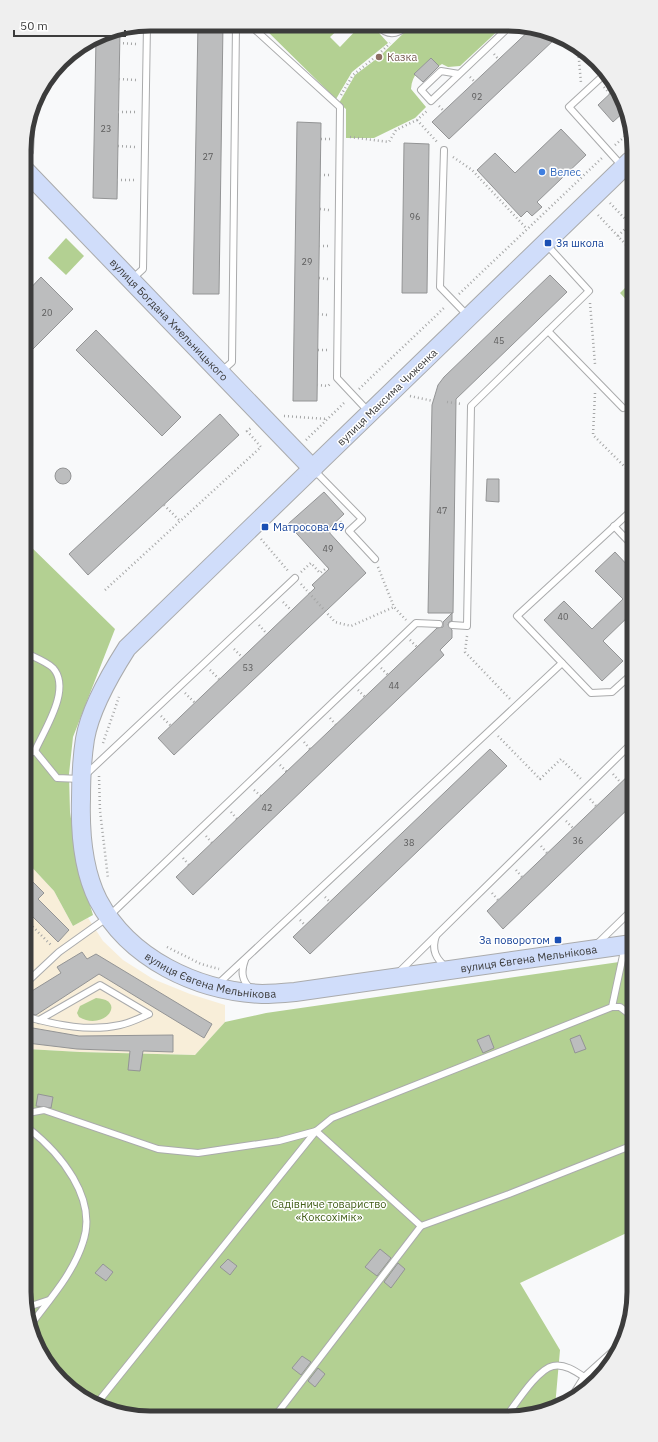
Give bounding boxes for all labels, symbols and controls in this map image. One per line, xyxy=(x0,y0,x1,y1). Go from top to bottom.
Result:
scale bar xyxy=(14,12,125,38)
text: 50 m xyxy=(20,18,48,33)
place label: Казка xyxy=(387,50,418,64)
marker: Казка xyxy=(374,52,384,62)
house number: 92 xyxy=(472,91,482,102)
house number: 23 xyxy=(101,123,111,134)
house number: 27 xyxy=(203,151,213,162)
place label: Велес xyxy=(550,165,581,179)
marker: Велес xyxy=(537,167,547,177)
house number: 96 xyxy=(410,211,420,222)
place label: 3я школа xyxy=(556,236,604,250)
marker: 3я школа xyxy=(543,238,553,248)
street label: вулиця Богдана Хмельницького xyxy=(107,255,231,384)
house number: 29 xyxy=(302,256,312,267)
house number: 20 xyxy=(42,307,52,318)
house number: 45 xyxy=(494,335,504,346)
street label: вулиця Максима Чиженка xyxy=(334,345,440,449)
house number: 47 xyxy=(437,505,447,516)
place label: Матросова 49 xyxy=(273,520,345,534)
marker: Матросова 49 xyxy=(260,522,270,532)
house number: 49 xyxy=(323,543,333,554)
house number: 40 xyxy=(558,611,568,622)
house number: 53 xyxy=(243,662,253,673)
house number: 44 xyxy=(389,680,399,691)
house number: 42 xyxy=(262,802,272,813)
house number: 36 xyxy=(573,835,583,846)
house number: 38 xyxy=(404,837,414,848)
place label: За поворотом xyxy=(479,933,550,947)
marker: За поворотом xyxy=(553,935,563,945)
street label: вулиця Євгена Мельнікова xyxy=(459,942,598,975)
street label: вулиця Євгена Мельнікова xyxy=(142,949,277,1001)
park label: Садівниче товариство «Коксохімік» xyxy=(272,1197,386,1224)

